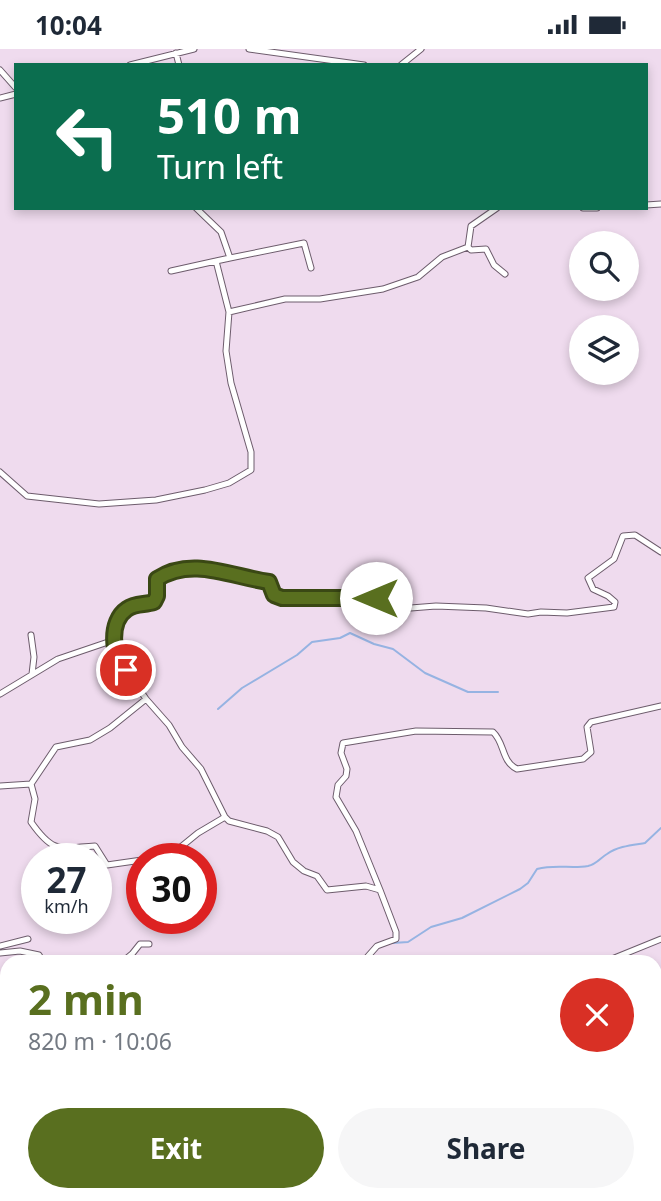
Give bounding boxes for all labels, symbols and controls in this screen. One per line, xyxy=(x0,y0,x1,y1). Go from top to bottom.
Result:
text: 10:04 xyxy=(35,7,102,43)
text: 510 m xyxy=(157,82,302,148)
icon: left xyxy=(42,91,133,182)
text: Turn left xyxy=(157,145,283,188)
map controls xyxy=(569,231,639,385)
button: search xyxy=(569,231,639,301)
button: layers xyxy=(569,315,639,385)
position arrow xyxy=(339,561,413,635)
pin xyxy=(96,640,156,700)
icon: arrive xyxy=(107,651,145,689)
speed limit sign: 30 xyxy=(126,843,217,934)
text: 27 xyxy=(46,856,87,903)
text: km/h xyxy=(44,894,89,918)
text: 2 min xyxy=(28,970,144,1027)
button: close xyxy=(560,978,634,1052)
text: 820 m · 10:06 xyxy=(28,1025,172,1057)
button: Exit xyxy=(28,1108,324,1188)
button: Share xyxy=(338,1108,634,1188)

